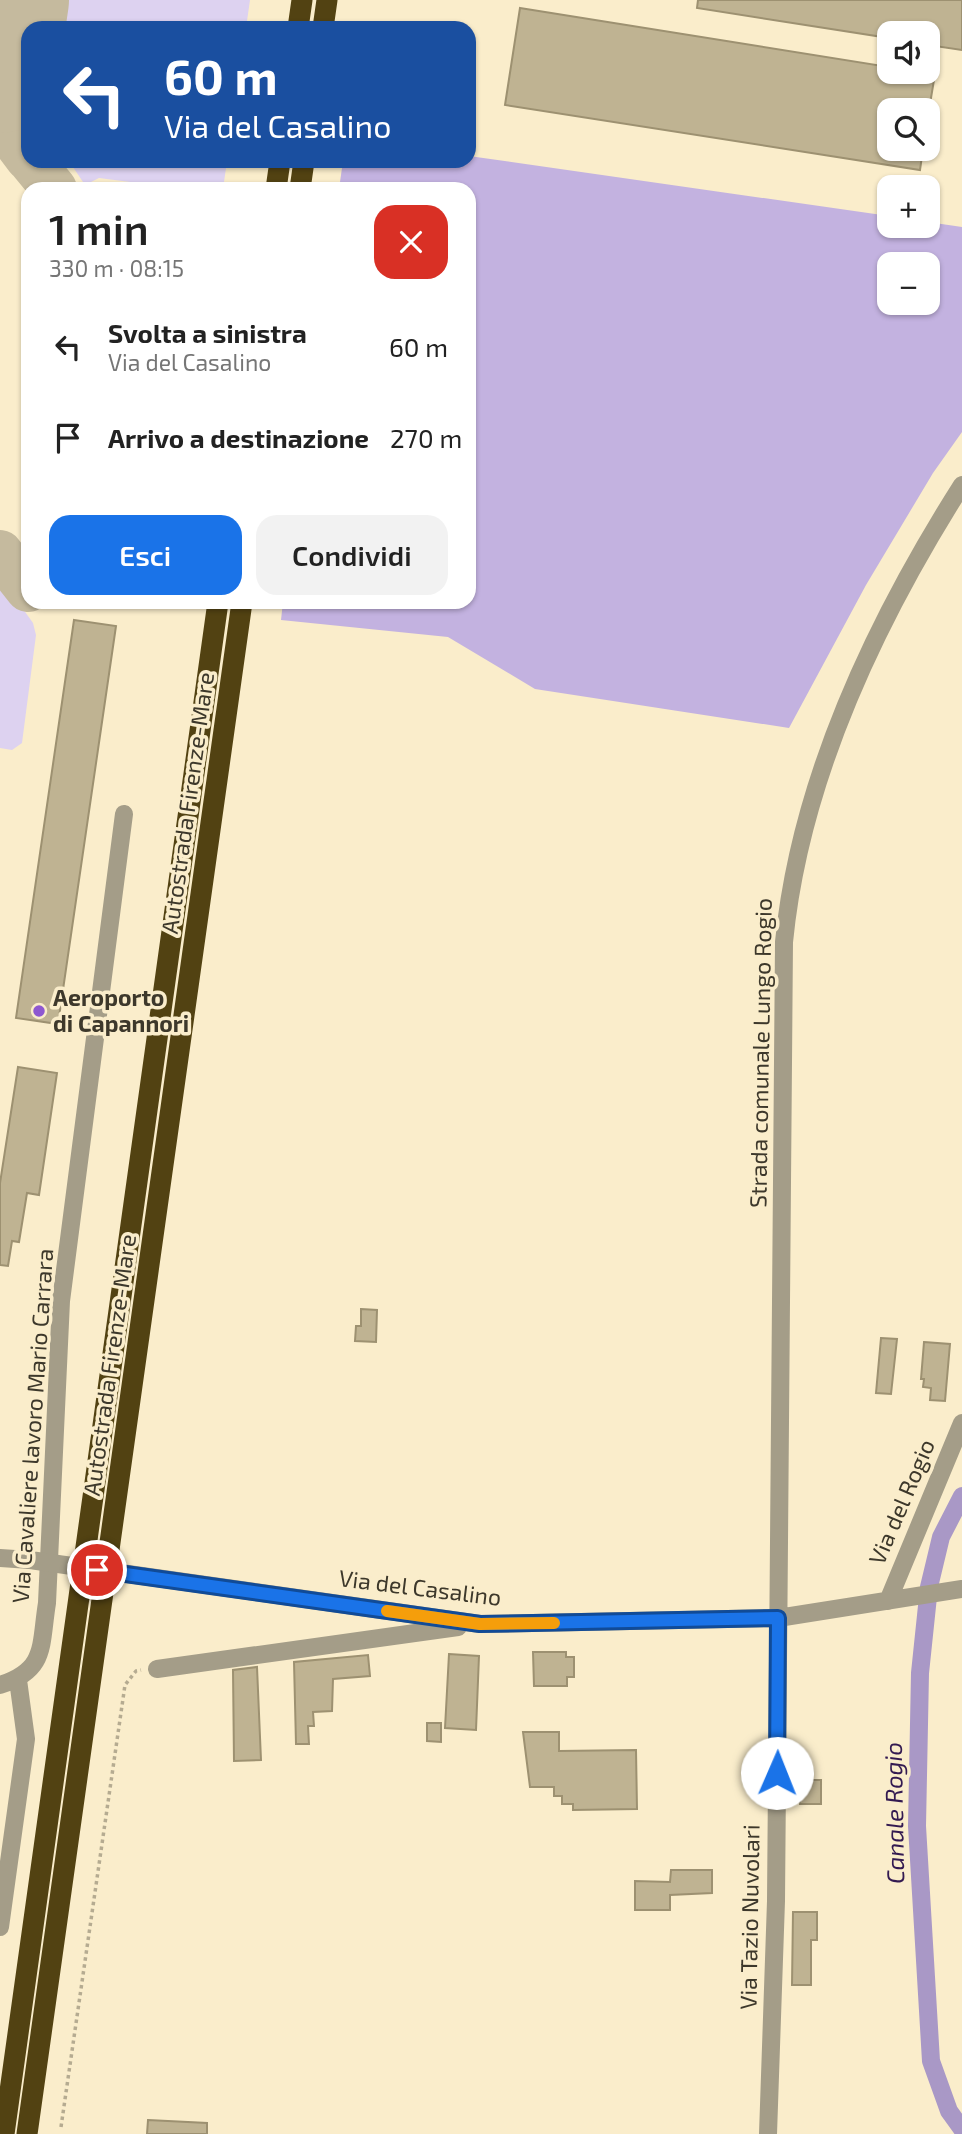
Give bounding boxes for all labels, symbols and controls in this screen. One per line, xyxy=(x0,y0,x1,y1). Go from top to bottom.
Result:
map controls xyxy=(877,21,940,315)
button: sound xyxy=(877,21,940,84)
text: 60 m xyxy=(164,46,278,105)
icon: left xyxy=(49,49,140,140)
button: search xyxy=(877,98,940,161)
text: Via del Casalino xyxy=(164,106,391,144)
button: + xyxy=(877,175,940,238)
text: 1 min xyxy=(49,203,149,253)
button: close xyxy=(374,205,448,279)
button: − xyxy=(877,252,940,315)
text: 330 m · 08:15 xyxy=(49,254,184,282)
text: Svolta a sinistra xyxy=(108,317,307,348)
icon: left xyxy=(49,328,87,366)
text: 60 m xyxy=(389,331,448,362)
text: Via del Casalino xyxy=(108,348,271,376)
icon: arrive xyxy=(49,419,87,457)
text: Arrivo a destinazione xyxy=(108,422,369,453)
text: 270 m xyxy=(390,422,462,453)
button: Esci xyxy=(49,515,242,595)
button: Condividi xyxy=(256,515,448,595)
street label: Autostrada Firenze-Mare xyxy=(155,670,219,935)
street label: Strada comunale Lungo Rogio xyxy=(743,898,777,1208)
place label: Aeroporto di Capannori xyxy=(53,983,189,1037)
marker: Aeroporto di Capannori xyxy=(31,1003,47,1019)
street label: Autostrada Firenze-Mare xyxy=(77,1232,141,1497)
street label: Via Cavaliere lavoro Mario Carrara xyxy=(6,1248,58,1604)
street label: Via del Rogio xyxy=(862,1435,940,1568)
pin xyxy=(67,1540,127,1600)
icon: arrive xyxy=(78,1551,116,1589)
street label: Via del Casalino xyxy=(337,1563,503,1611)
position arrow xyxy=(740,1736,814,1810)
water label: Canale Rogio xyxy=(878,1742,909,1884)
street label: Via Tazio Nuvolari xyxy=(733,1824,765,2010)

